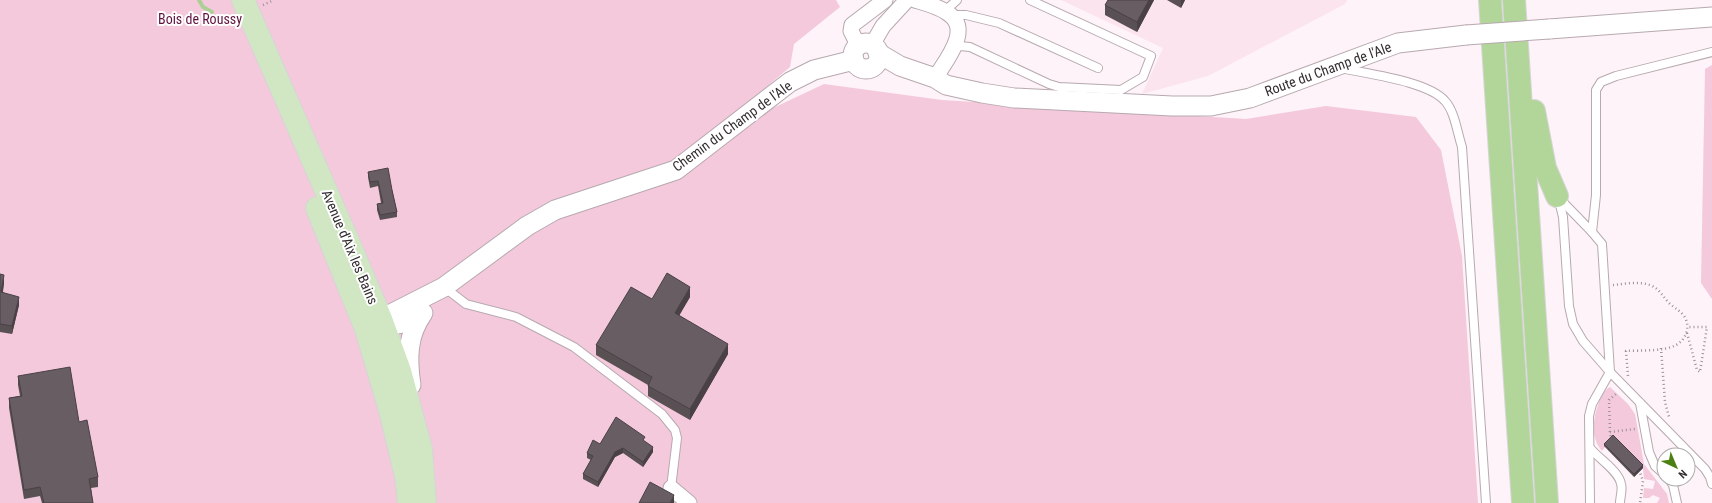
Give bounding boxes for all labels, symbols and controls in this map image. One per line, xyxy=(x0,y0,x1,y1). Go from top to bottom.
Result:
park label: Bois de Roussy xyxy=(158,11,242,27)
street label: Route du Champ de l'Ale xyxy=(1263,38,1394,99)
street label: Chemin du Champ de l'Ale xyxy=(669,77,795,175)
street label: Avenue d'Aix les Bains xyxy=(319,187,381,307)
north arrow xyxy=(1656,447,1696,487)
text: N xyxy=(1675,467,1690,481)

